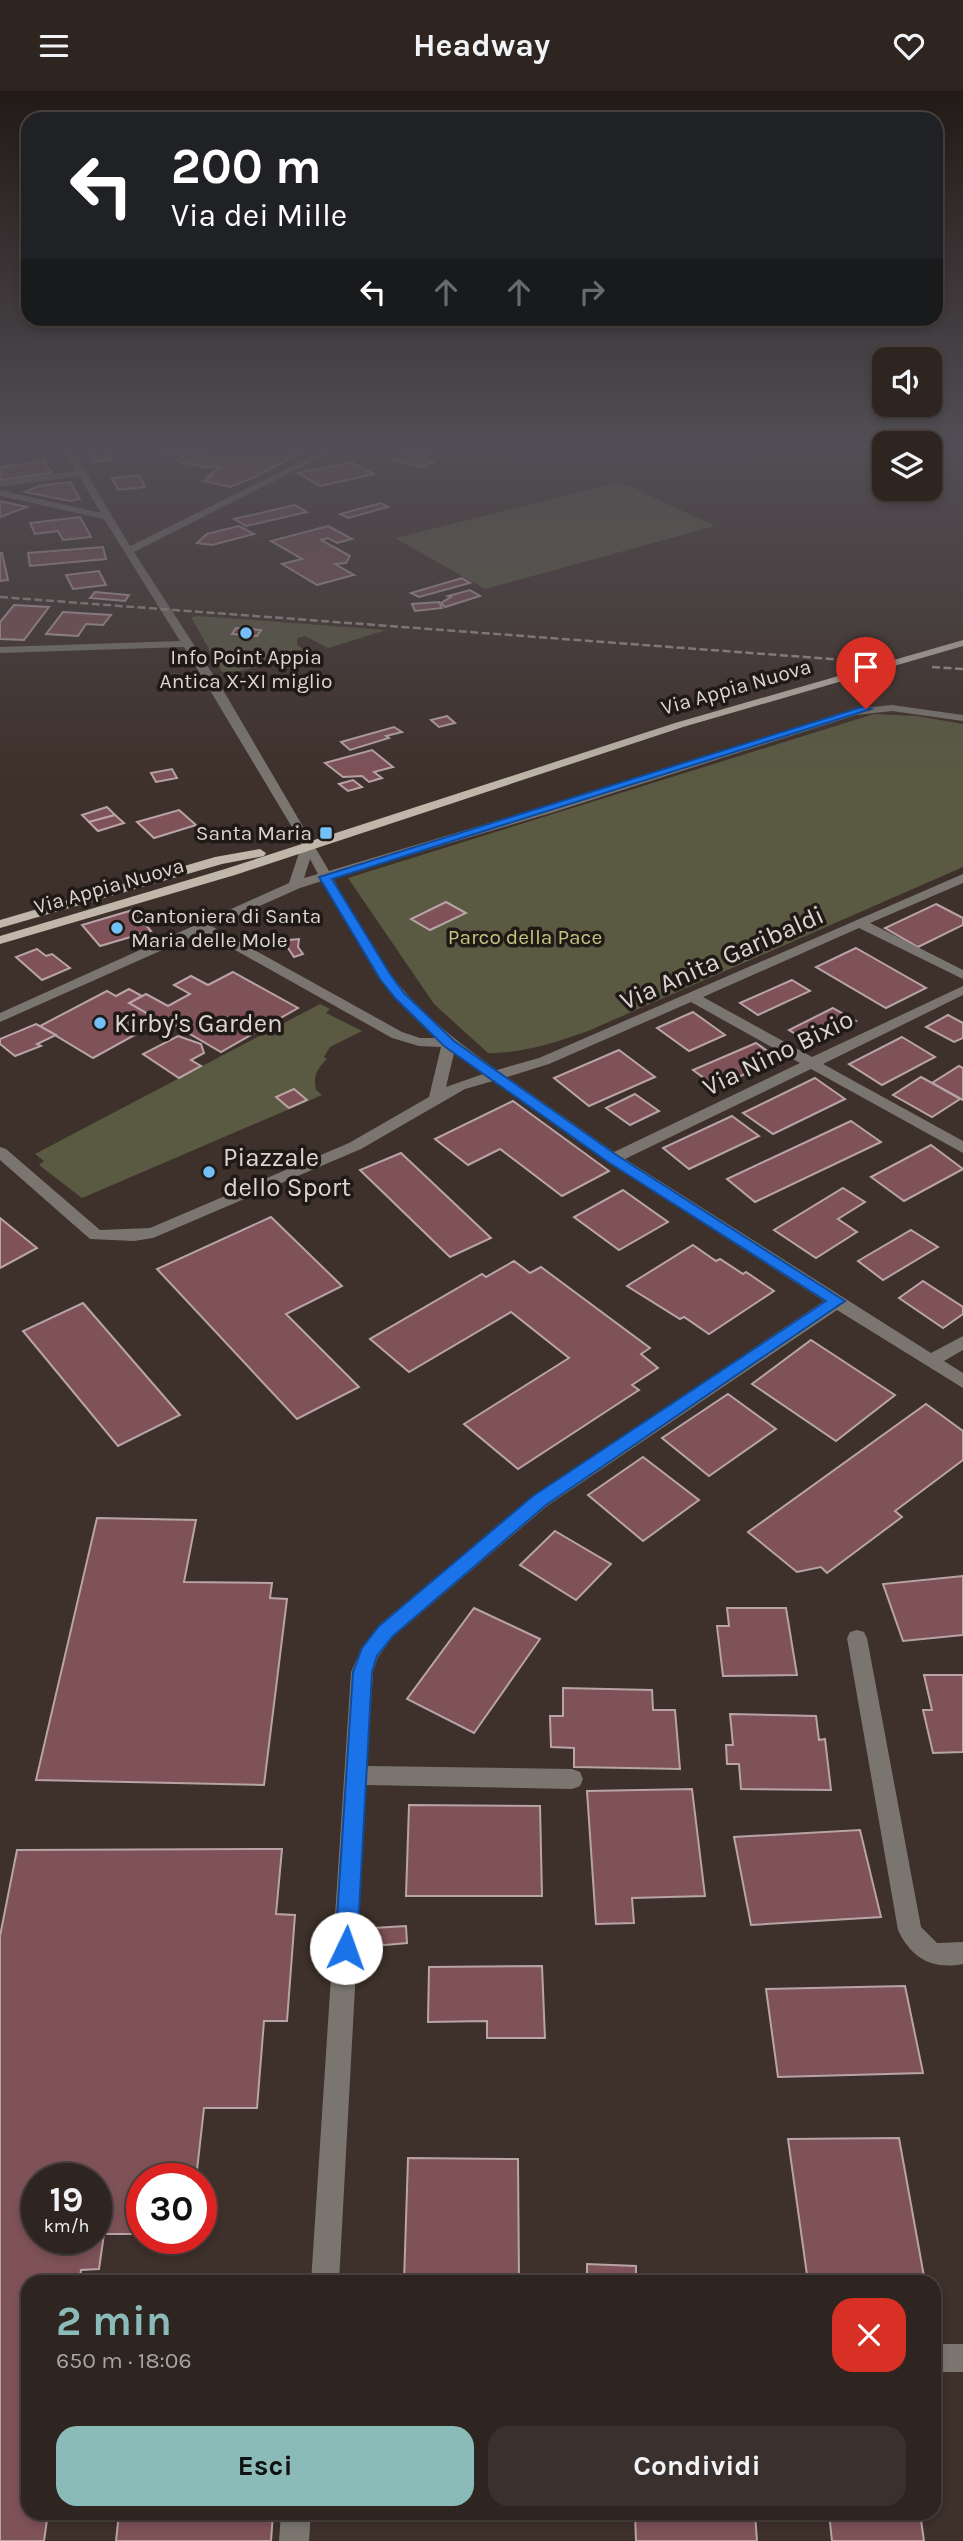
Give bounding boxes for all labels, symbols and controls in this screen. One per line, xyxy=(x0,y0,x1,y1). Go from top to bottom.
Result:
icon: menu xyxy=(35,27,73,65)
text: Headway xyxy=(413,27,550,64)
icon: heart xyxy=(890,27,928,65)
text: 200 m xyxy=(171,138,322,195)
icon: left xyxy=(56,140,147,231)
text: Via dei Mille xyxy=(171,197,347,234)
icon: left xyxy=(354,273,392,311)
icon: ahead xyxy=(427,273,465,311)
icon: ahead xyxy=(500,273,538,311)
icon: right xyxy=(573,273,611,311)
map controls xyxy=(872,347,942,501)
button: sound xyxy=(872,347,942,417)
button: layers xyxy=(872,431,942,501)
marker: Info Point Appia Antica X-XI miglio xyxy=(238,625,254,641)
pin xyxy=(836,637,896,709)
place label: Info Point Appia Antica X-XI miglio xyxy=(160,645,332,693)
icon: arrive xyxy=(847,648,885,686)
street label: Via Appia Nuova xyxy=(658,654,814,720)
place label: Santa Maria xyxy=(196,821,312,845)
marker: Santa Maria xyxy=(318,825,334,841)
street label: Via Appia Nuova xyxy=(31,853,187,919)
street label: Via Anita Garibaldi xyxy=(615,899,829,1017)
place label: Cantoniera di Santa Maria delle Mole xyxy=(131,904,321,952)
marker: Cantoniera di Santa Maria delle Mole xyxy=(109,920,125,936)
park label: Parco della Pace xyxy=(448,925,602,949)
street label: Via Nino Bixio xyxy=(698,1003,858,1103)
place label: Kirby's Garden xyxy=(114,1008,283,1039)
marker: Kirby's Garden xyxy=(92,1015,108,1031)
place label: Piazzale dello Sport xyxy=(223,1142,351,1203)
marker: Piazzale dello Sport xyxy=(201,1164,217,1180)
position arrow xyxy=(309,1911,383,1985)
speed limit sign: 30 xyxy=(126,2163,217,2254)
text: 19 xyxy=(50,2179,83,2220)
text: km/h xyxy=(44,2215,89,2237)
text: 2 min xyxy=(56,2296,172,2346)
button: close xyxy=(832,2298,906,2372)
text: 650 m · 18:06 xyxy=(56,2347,192,2374)
button: Esci xyxy=(56,2426,474,2506)
button: Condividi xyxy=(488,2426,906,2506)

